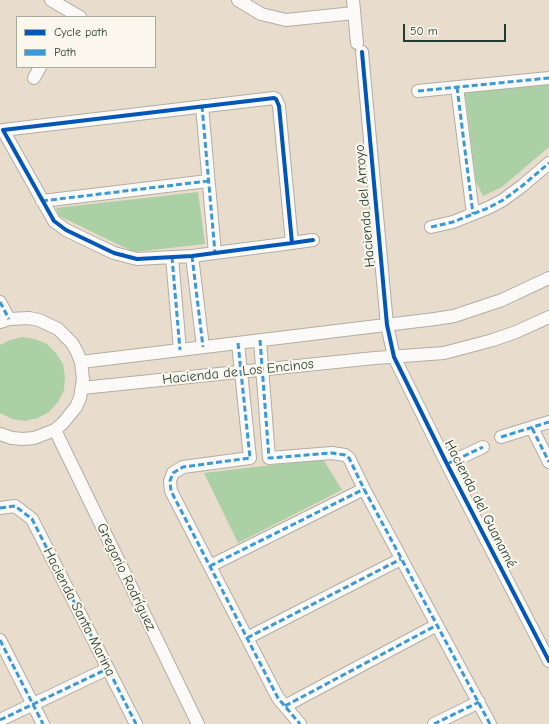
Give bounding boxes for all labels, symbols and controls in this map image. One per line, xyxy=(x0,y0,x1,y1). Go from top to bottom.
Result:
legend xyxy=(16,16,156,68)
scale bar xyxy=(405,16,508,42)
text: 50 m xyxy=(410,24,438,38)
text: Cycle path xyxy=(54,25,107,39)
text: Path xyxy=(54,45,76,59)
street label: Hacienda del Arroyo xyxy=(351,144,379,268)
street label: Hacienda de Los Encinos xyxy=(162,356,314,388)
street label: Hacienda del Guanamé xyxy=(440,437,520,571)
street label: Gregorio Rodríguez xyxy=(93,521,159,633)
street label: Hacienda Santa Marina xyxy=(39,545,119,679)

